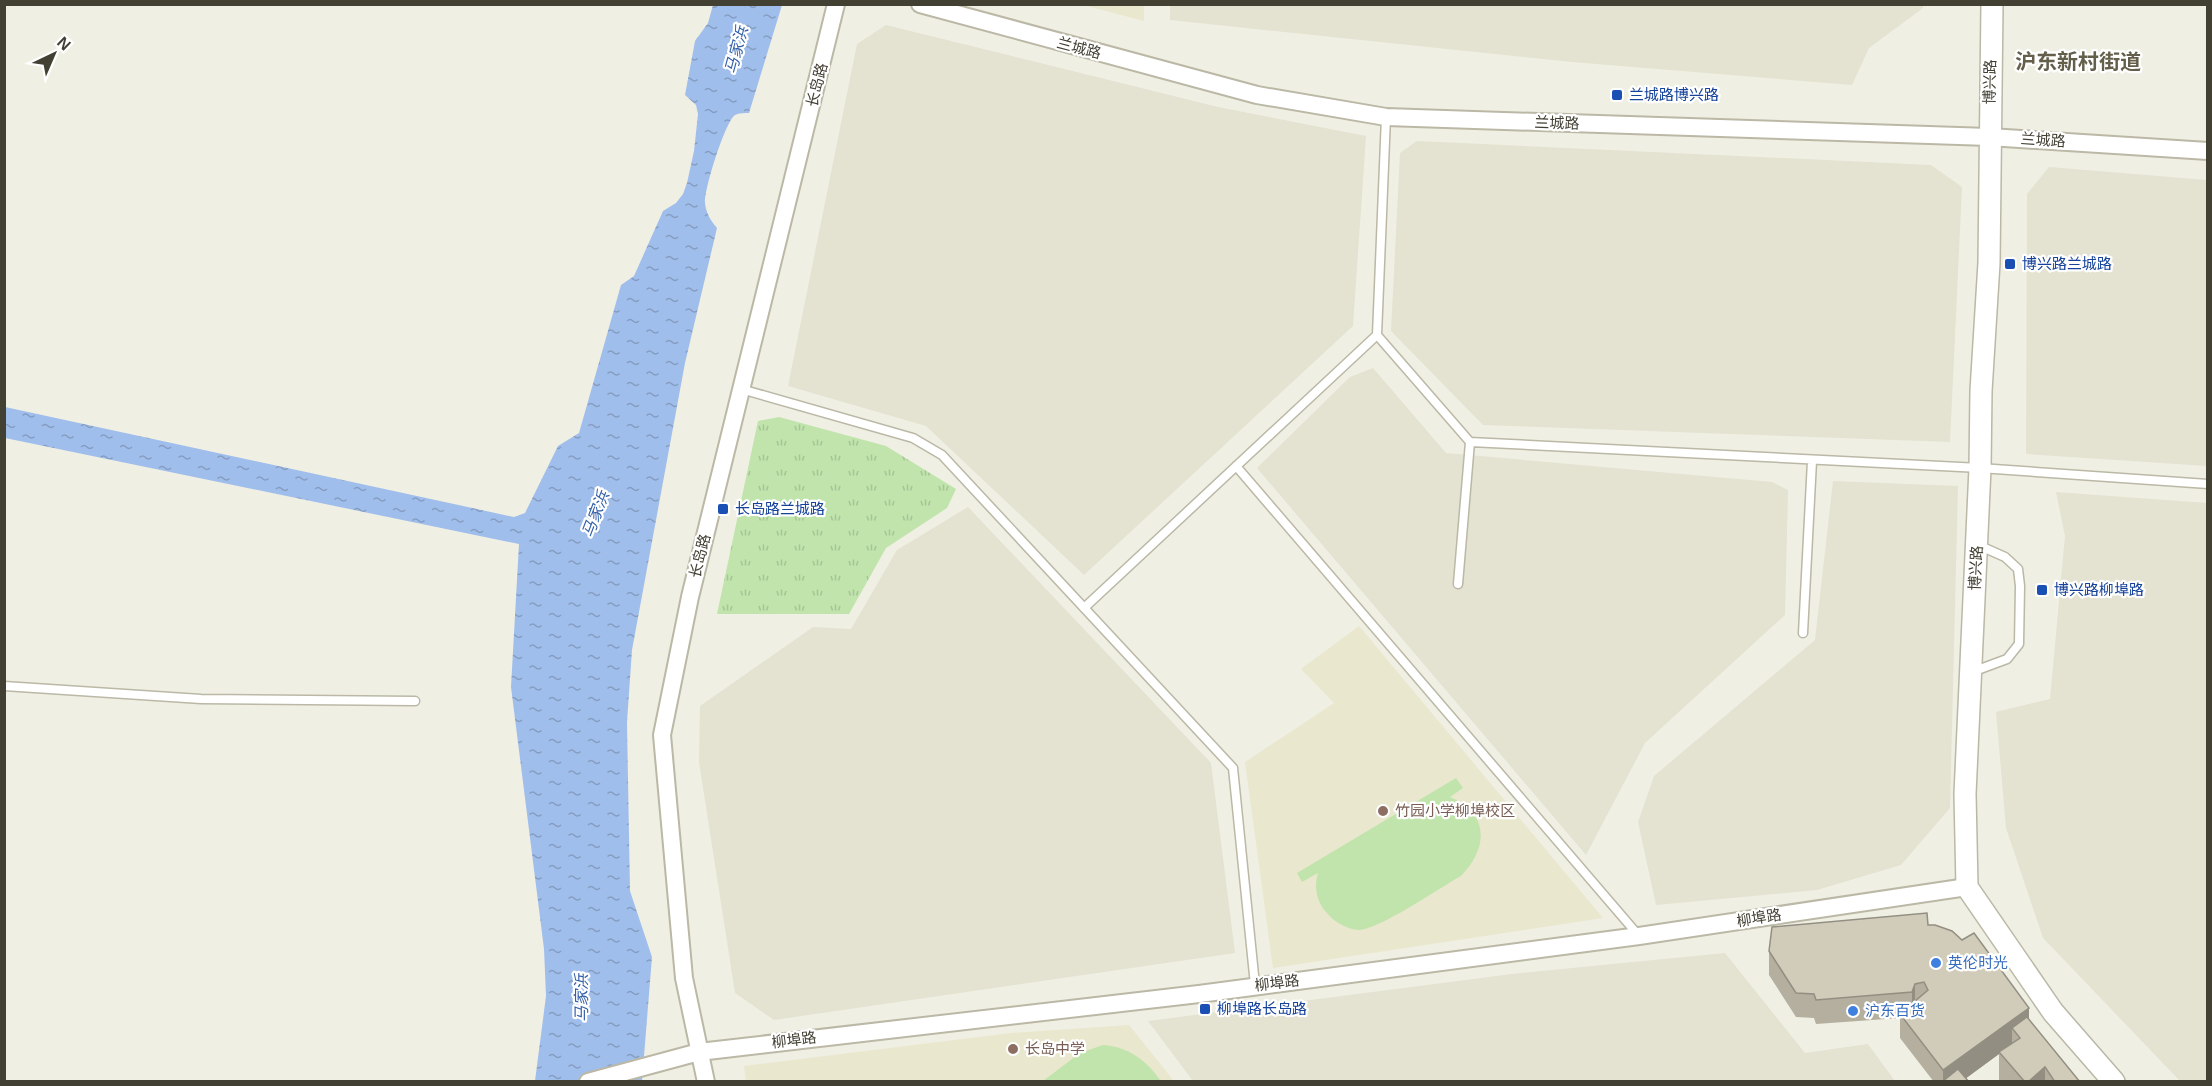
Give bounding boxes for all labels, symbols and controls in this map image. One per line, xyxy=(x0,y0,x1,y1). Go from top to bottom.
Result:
water label: 马家浜 xyxy=(722,23,751,76)
north arrow xyxy=(24,24,84,84)
text: N xyxy=(54,33,74,54)
street label: 兰城路 xyxy=(1055,33,1103,62)
district label: 沪东新村街道 xyxy=(2015,50,2141,73)
street label: 博兴路 xyxy=(1981,59,1998,105)
street label: 长岛路 xyxy=(803,61,830,109)
place label: 兰城路博兴路 xyxy=(1629,86,1719,103)
marker: 兰城路博兴路 xyxy=(1610,88,1624,102)
street label: 兰城路 xyxy=(1534,113,1580,132)
street label: 兰城路 xyxy=(2020,129,2066,150)
place label: 博兴路兰城路 xyxy=(2022,255,2112,272)
marker: 博兴路兰城路 xyxy=(2003,257,2017,271)
water label: 马家浜 xyxy=(579,487,613,540)
place label: 长岛路兰城路 xyxy=(735,500,825,517)
marker: 长岛路兰城路 xyxy=(716,502,730,516)
street label: 长岛路 xyxy=(686,532,713,580)
street label: 博兴路 xyxy=(1966,545,1985,591)
place label: 博兴路柳埠路 xyxy=(2054,581,2144,598)
marker: 博兴路柳埠路 xyxy=(2035,583,2049,597)
place label: 竹园小学柳埠校区 xyxy=(1395,802,1515,819)
marker: 竹园小学柳埠校区 xyxy=(1376,804,1390,818)
street label: 柳埠路 xyxy=(1735,906,1782,929)
place label: 英伦时光 xyxy=(1948,954,2008,971)
marker: 英伦时光 xyxy=(1929,956,1943,970)
street label: 柳埠路 xyxy=(1254,971,1300,994)
water label: 马家浜 xyxy=(573,972,590,1022)
place label: 柳埠路长岛路 xyxy=(1217,1000,1307,1017)
marker: 柳埠路长岛路 xyxy=(1198,1002,1212,1016)
place label: 沪东百货 xyxy=(1865,1002,1925,1019)
marker: 沪东百货 xyxy=(1846,1004,1860,1018)
street label: 柳埠路 xyxy=(771,1028,817,1051)
place label: 长岛中学 xyxy=(1025,1040,1085,1057)
marker: 长岛中学 xyxy=(1006,1042,1020,1056)

